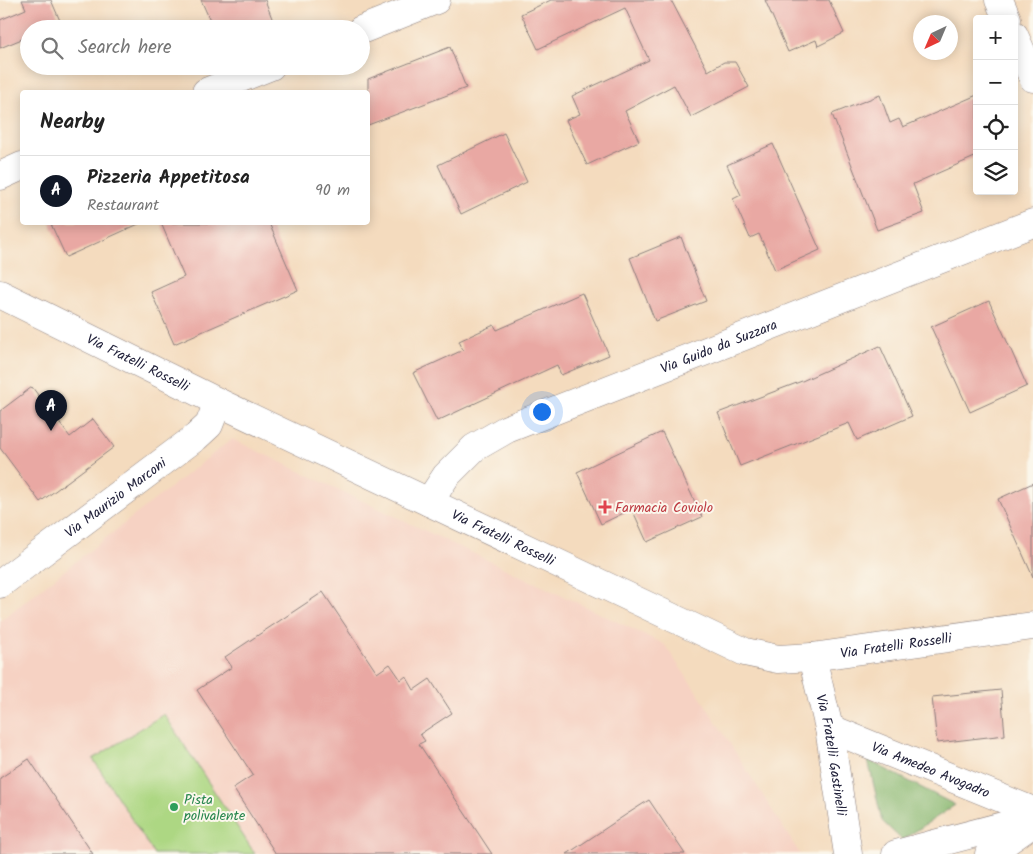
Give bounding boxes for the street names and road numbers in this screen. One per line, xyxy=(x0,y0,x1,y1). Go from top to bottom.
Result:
street label: Via Guido da Suzzara xyxy=(657,314,781,380)
street label: Via Fratelli Rosselli xyxy=(82,329,193,398)
street label: Via Maurizio Marconi xyxy=(60,452,172,544)
street label: Via Fratelli Rosselli xyxy=(447,504,559,572)
street label: Via Fratelli Rosselli xyxy=(839,627,954,665)
street label: Via Fratelli Gastinelli xyxy=(809,692,852,818)
street label: Via Amedeo Avogadro xyxy=(868,736,993,804)

